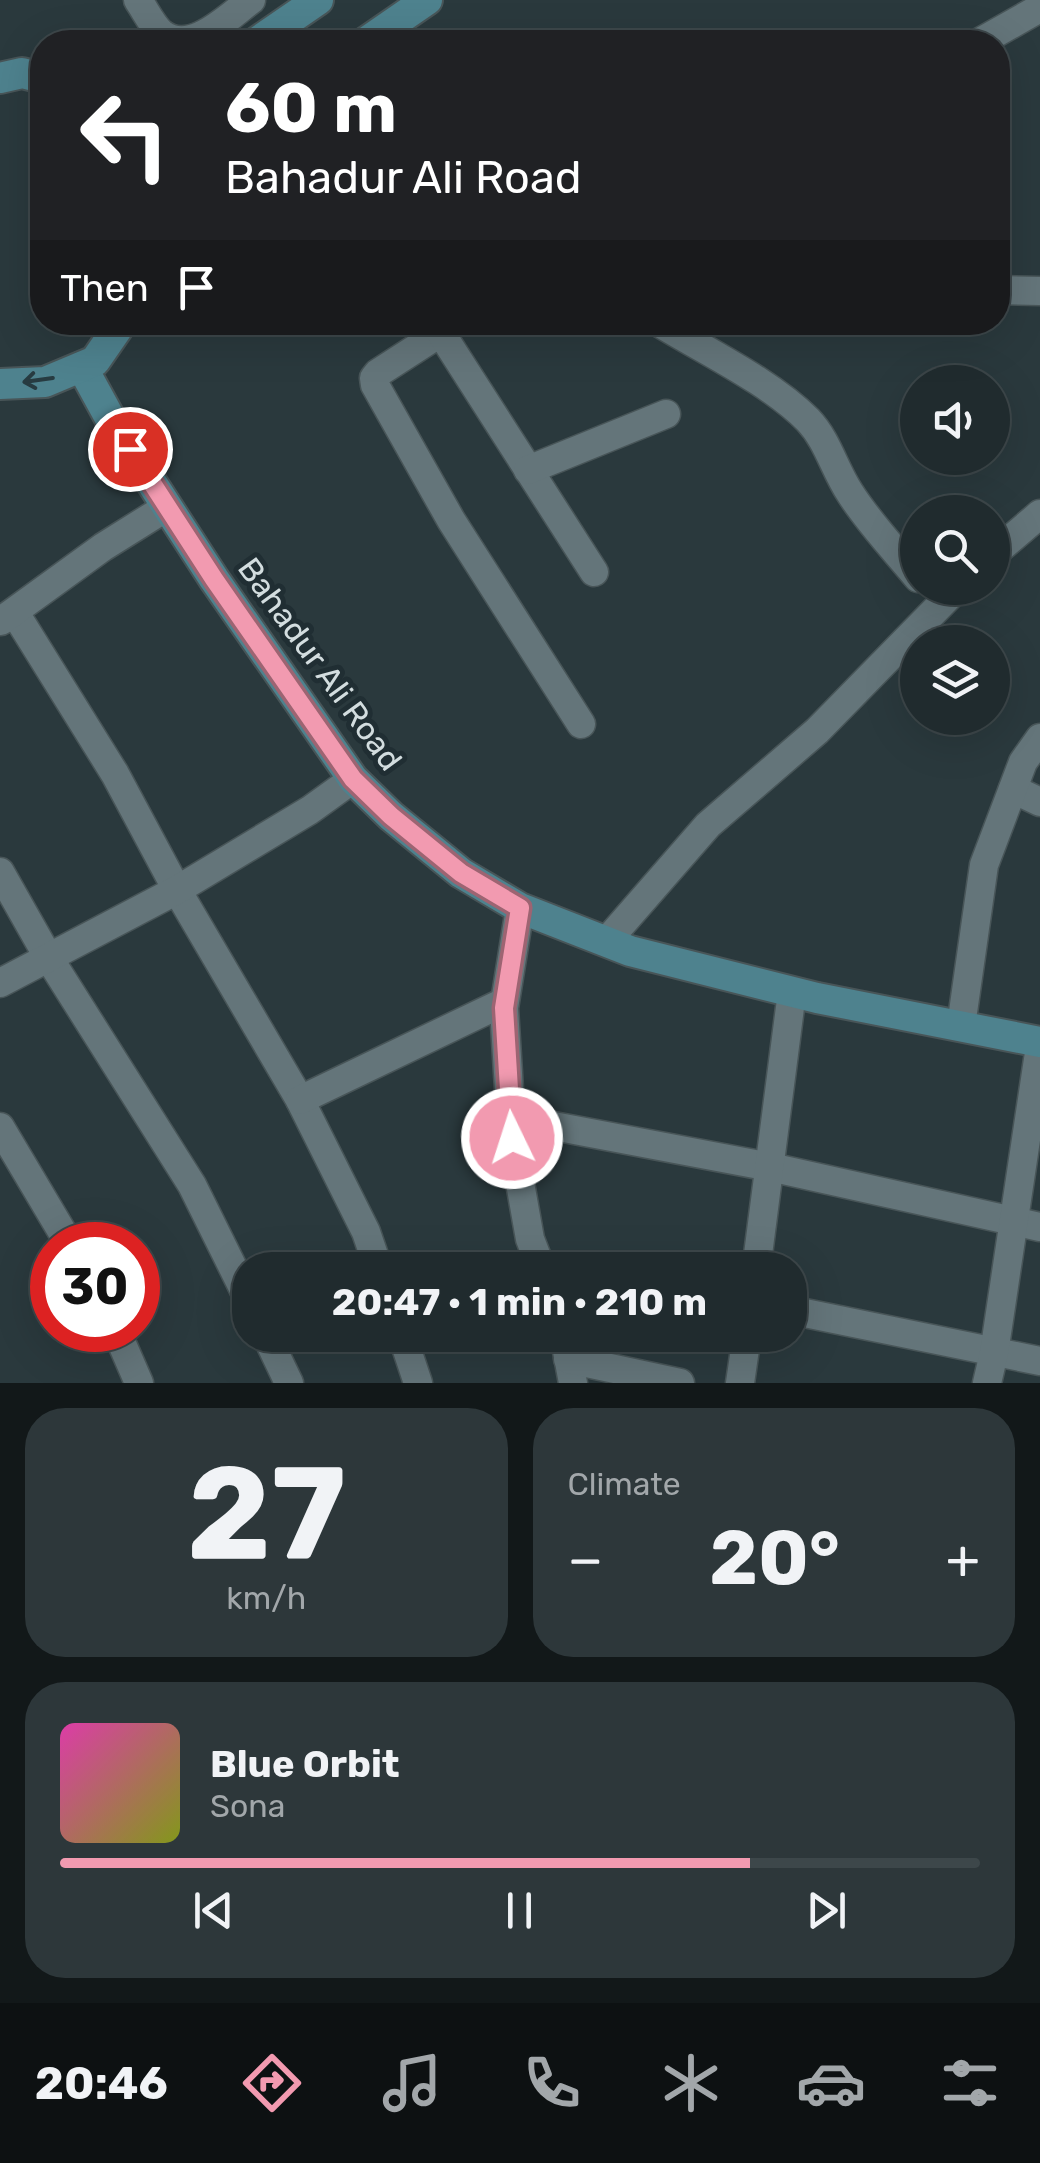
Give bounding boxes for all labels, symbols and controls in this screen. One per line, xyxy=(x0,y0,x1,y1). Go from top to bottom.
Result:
text: 60 m xyxy=(225,67,397,150)
icon: left xyxy=(60,70,190,200)
text: Bahadur Ali Road xyxy=(225,151,582,204)
icon: arrive xyxy=(169,260,224,315)
text: Then xyxy=(60,265,149,311)
map controls xyxy=(900,365,1010,735)
button: sound xyxy=(900,365,1010,475)
one-way arrow xyxy=(22,372,55,390)
pin xyxy=(88,407,173,492)
icon: arrive xyxy=(103,422,158,477)
button: search xyxy=(900,495,1010,605)
street label: Bahadur Ali Road xyxy=(230,550,410,778)
button: layers xyxy=(900,625,1010,735)
position arrow xyxy=(460,1086,564,1190)
speed limit sign: 30 xyxy=(30,1222,160,1352)
text: 20:47 · 1 min · 210 m xyxy=(332,1279,707,1325)
text: 27 xyxy=(187,1436,346,1591)
text: Climate xyxy=(568,1465,681,1503)
text: 20° xyxy=(709,1514,840,1603)
text: − xyxy=(568,1527,603,1592)
text: + xyxy=(946,1527,980,1592)
text: km/h xyxy=(226,1579,306,1617)
text: Blue Orbit xyxy=(210,1741,400,1787)
text: Sona xyxy=(210,1787,285,1825)
icon: previous xyxy=(186,1883,241,1938)
icon: pause xyxy=(492,1883,547,1938)
icon: next xyxy=(799,1883,854,1938)
icon: directions xyxy=(237,2048,307,2118)
icon: music xyxy=(377,2048,447,2118)
icon: phone xyxy=(517,2048,587,2118)
icon: climate xyxy=(656,2048,726,2118)
icon: car xyxy=(796,2048,866,2118)
icon: filters xyxy=(935,2048,1005,2118)
text: 20:46 xyxy=(35,2057,168,2110)

